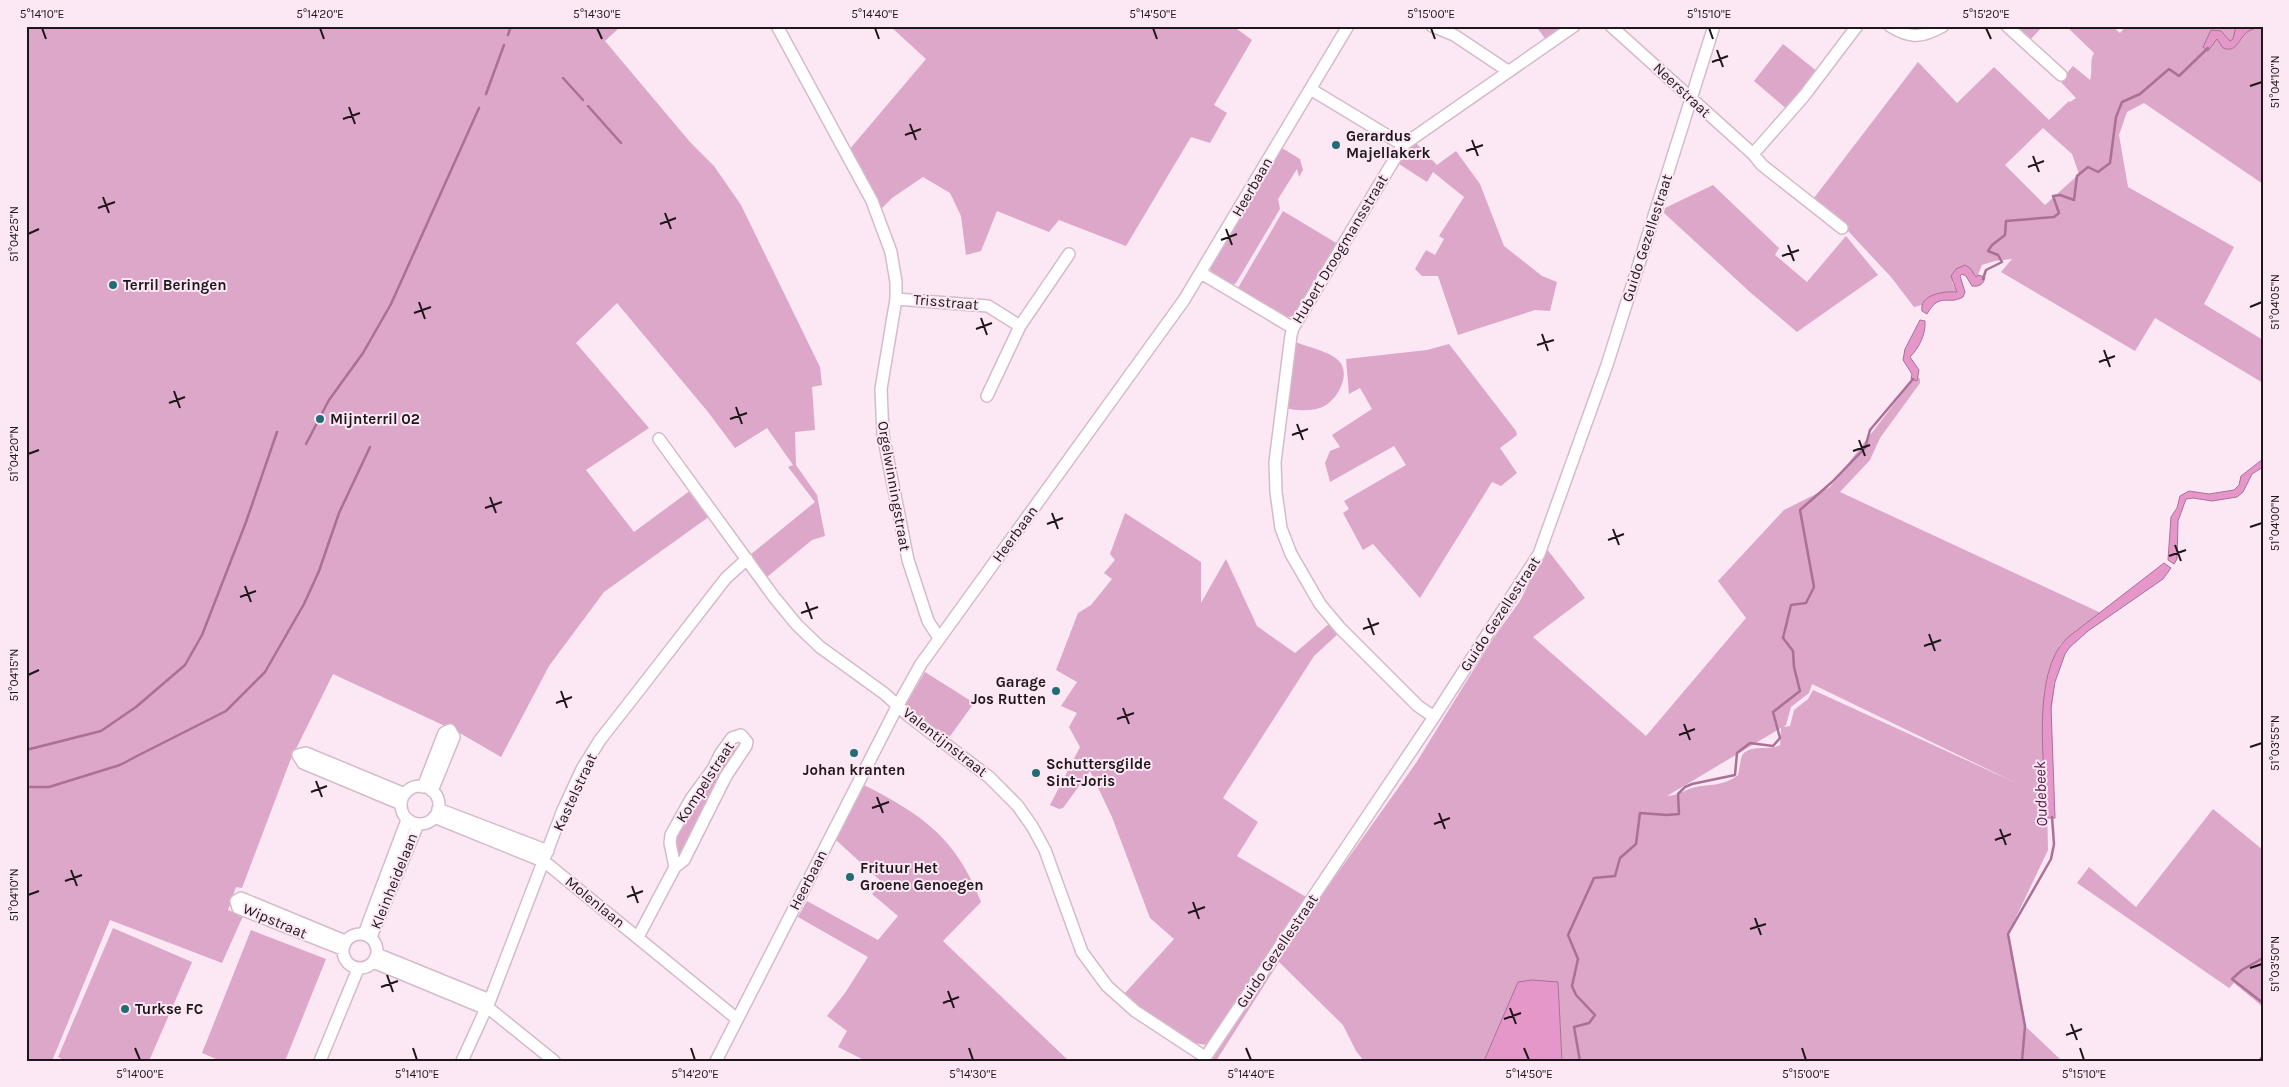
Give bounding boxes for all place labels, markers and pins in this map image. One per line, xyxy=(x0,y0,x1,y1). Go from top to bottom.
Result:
place label: Gerardus Majellakerk xyxy=(1346,127,1430,162)
marker: Gerardus Majellakerk xyxy=(1330,139,1342,151)
place label: Terril Beringen xyxy=(123,276,227,294)
marker: Terril Beringen xyxy=(107,279,119,291)
place label: Mijnterril 02 xyxy=(330,410,420,428)
marker: Mijnterril 02 xyxy=(314,413,326,425)
place label: Garage Jos Rutten xyxy=(971,673,1046,708)
marker: Garage Jos Rutten xyxy=(1050,685,1062,697)
marker: Johan kranten xyxy=(848,747,860,759)
place label: Schuttersgilde Sint-Joris xyxy=(1046,755,1151,790)
place label: Johan kranten xyxy=(803,761,905,779)
marker: Schuttersgilde Sint-Joris xyxy=(1030,767,1042,779)
place label: Frituur Het Groene Genoegen xyxy=(860,859,984,894)
marker: Frituur Het Groene Genoegen xyxy=(844,871,856,883)
place label: Turkse FC xyxy=(135,1000,203,1018)
marker: Turkse FC xyxy=(119,1003,131,1015)

